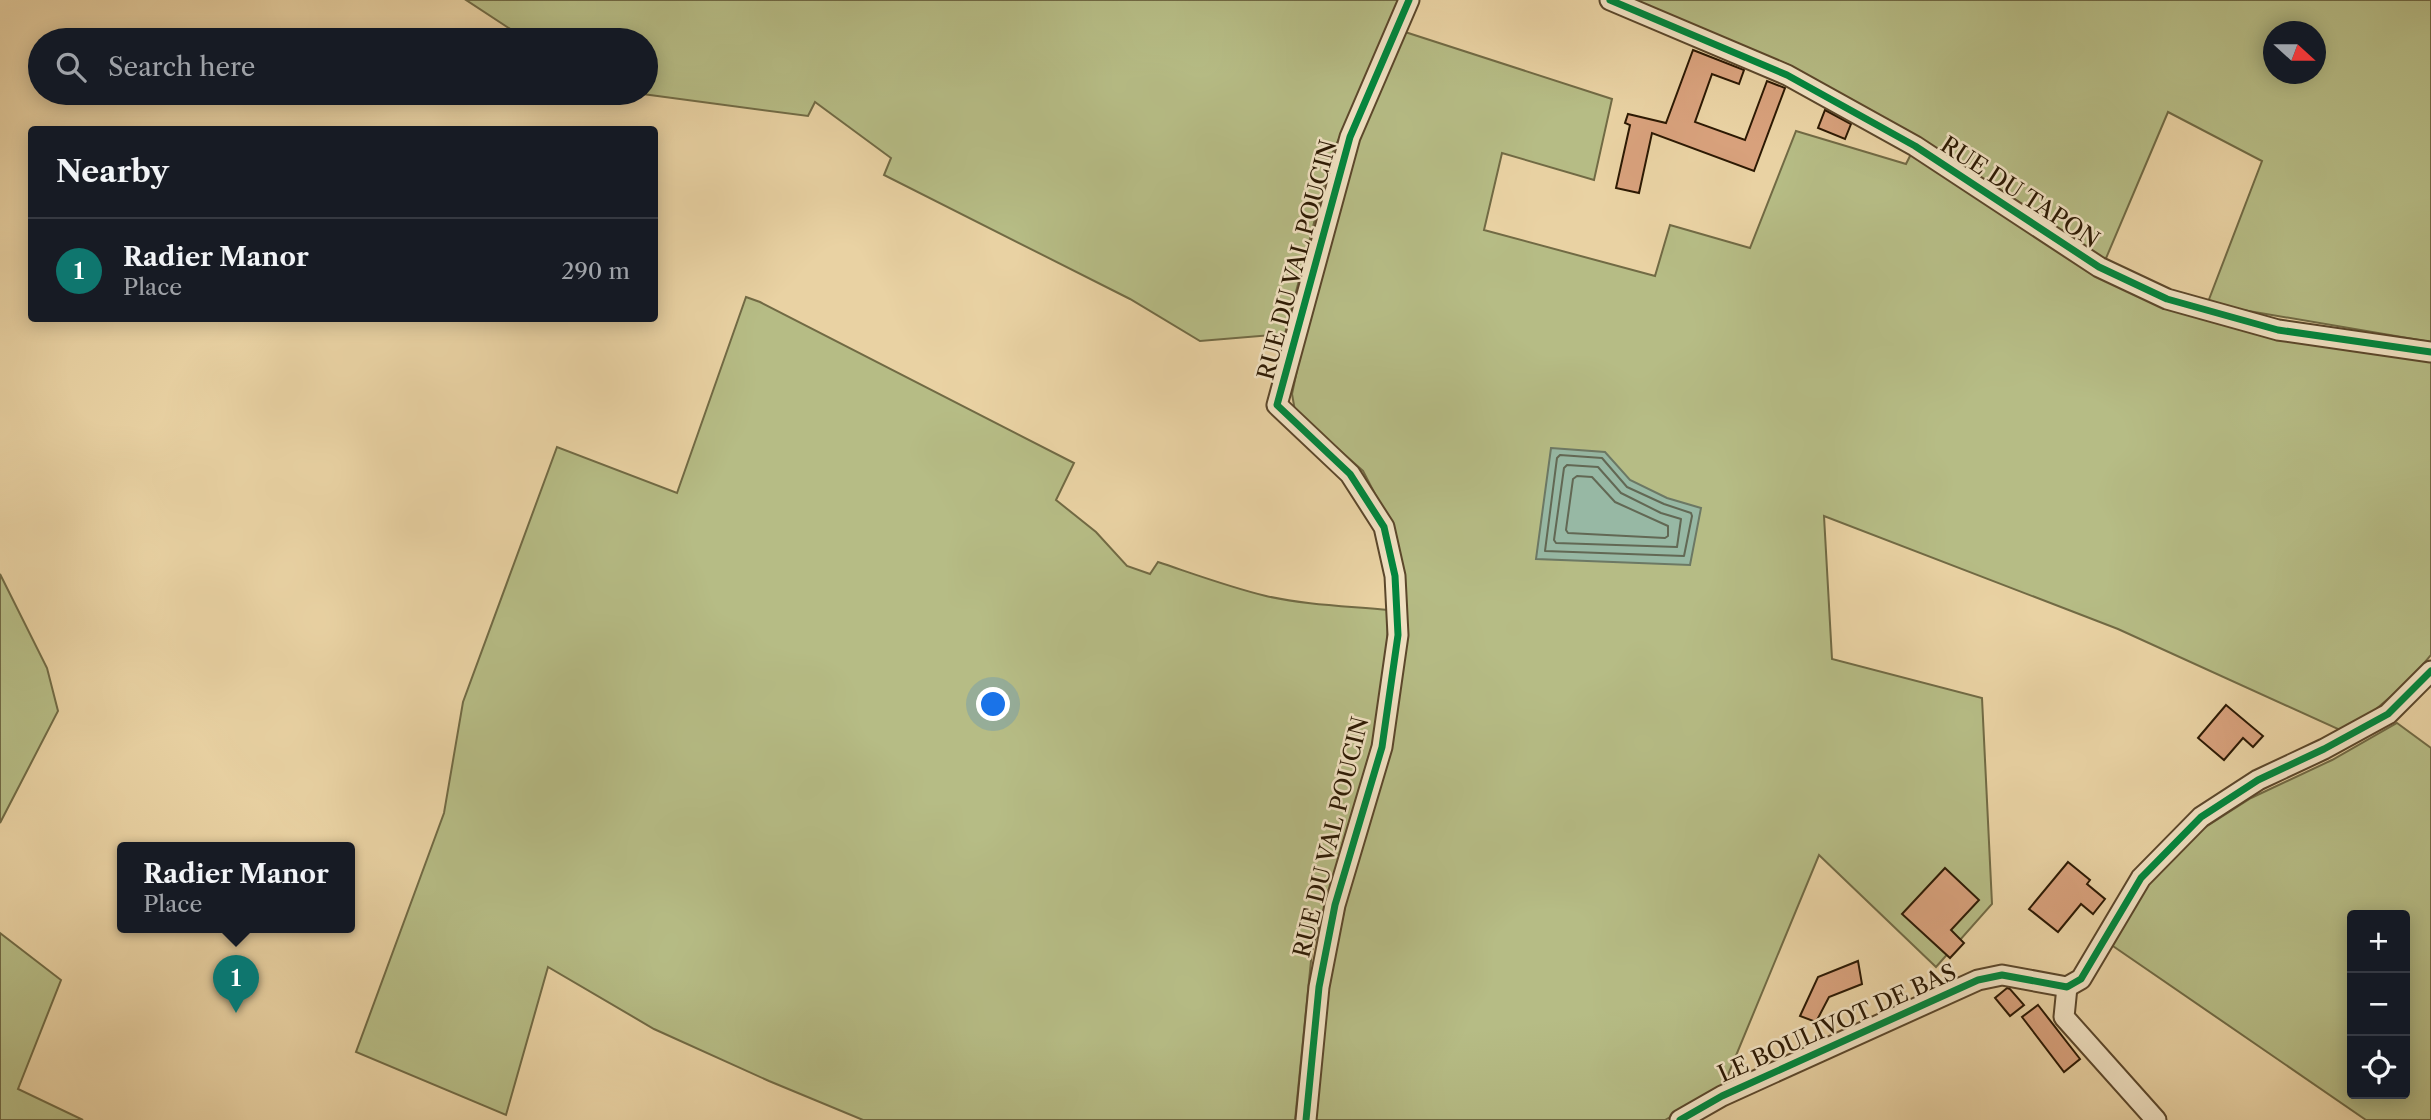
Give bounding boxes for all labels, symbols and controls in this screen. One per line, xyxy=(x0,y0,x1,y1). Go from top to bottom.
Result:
north arrow xyxy=(2263,21,2326,84)
search box xyxy=(28,28,658,105)
icon: search xyxy=(52,48,90,86)
text: Search here xyxy=(108,51,255,83)
street label: RUE DU TAPON xyxy=(1935,130,2105,254)
street label: RUE DU VAL POUCIN xyxy=(1251,137,1343,383)
text: Nearby xyxy=(56,153,169,190)
text: Radier Manor xyxy=(123,241,309,273)
text: 1 xyxy=(74,257,84,285)
text: 290 m xyxy=(561,257,630,285)
text: Place xyxy=(123,273,182,301)
your location xyxy=(976,687,1010,721)
street label: RUE DU VAL POUCIN xyxy=(1288,714,1374,960)
popup xyxy=(117,842,355,933)
text: Radier Manor xyxy=(143,858,329,890)
text: Place xyxy=(143,890,202,918)
map controls xyxy=(2347,910,2410,1099)
button: + xyxy=(2347,910,2410,973)
pin: 1 xyxy=(213,955,259,1013)
street label: LE BOULIVOT DE BAS xyxy=(1713,958,1961,1088)
button: − xyxy=(2347,973,2410,1036)
button: locate xyxy=(2347,1036,2410,1099)

